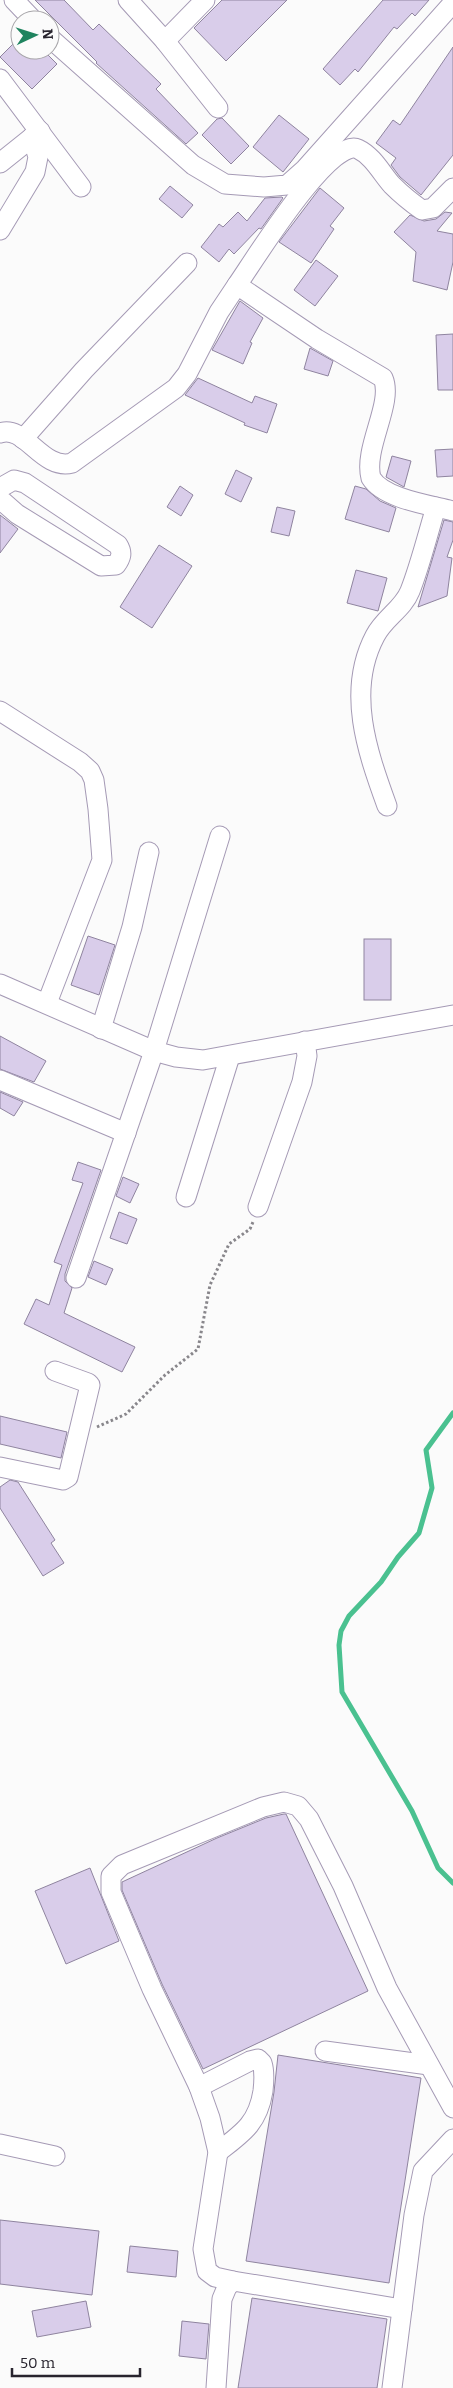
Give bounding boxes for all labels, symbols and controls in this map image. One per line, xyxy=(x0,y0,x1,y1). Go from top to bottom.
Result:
north arrow xyxy=(10,10,60,60)
text: N xyxy=(39,28,56,40)
scale bar xyxy=(12,2346,140,2378)
text: 50 m xyxy=(20,2354,56,2372)

